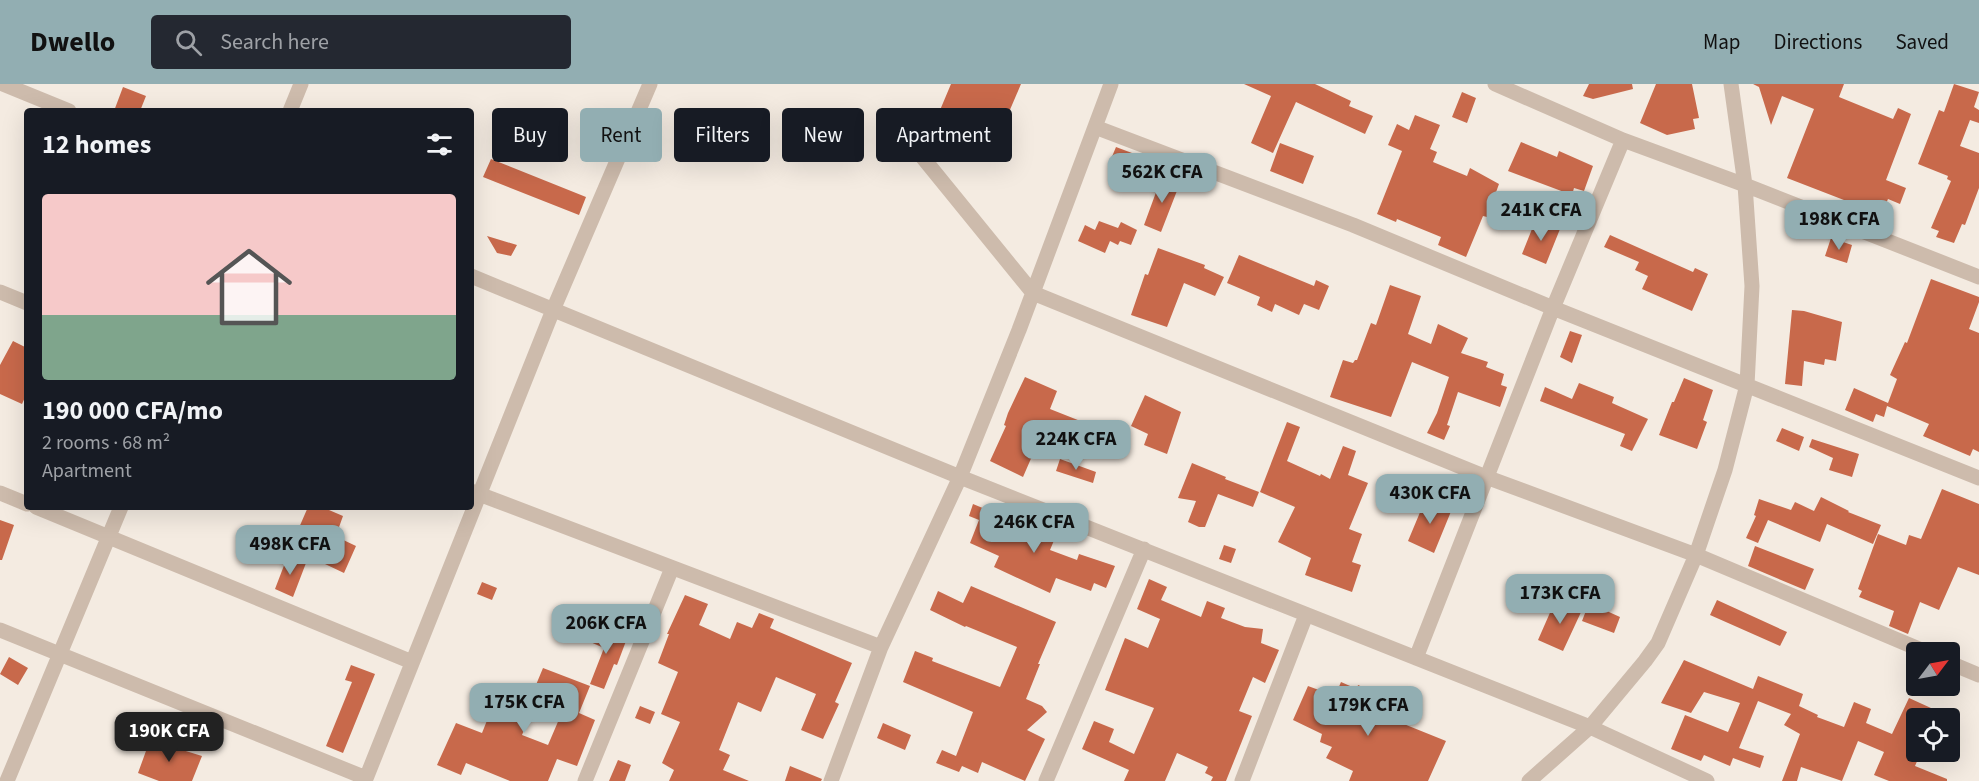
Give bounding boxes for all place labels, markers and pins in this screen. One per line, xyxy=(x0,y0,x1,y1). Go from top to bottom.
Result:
pin: 562K CFA xyxy=(1100,153,1224,204)
pin: 241K CFA xyxy=(1479,191,1603,242)
pin: 198K CFA xyxy=(1777,200,1901,251)
pin: 224K CFA xyxy=(1014,420,1138,471)
pin: 430K CFA xyxy=(1368,474,1492,525)
pin: 246K CFA xyxy=(972,503,1096,554)
pin: 498K CFA xyxy=(228,525,352,576)
pin: 173K CFA xyxy=(1498,574,1622,625)
pin: 206K CFA xyxy=(544,604,668,655)
pin: 175K CFA xyxy=(462,683,586,734)
pin: 179K CFA xyxy=(1306,686,1430,737)
pin: 190K CFA xyxy=(107,712,231,763)

